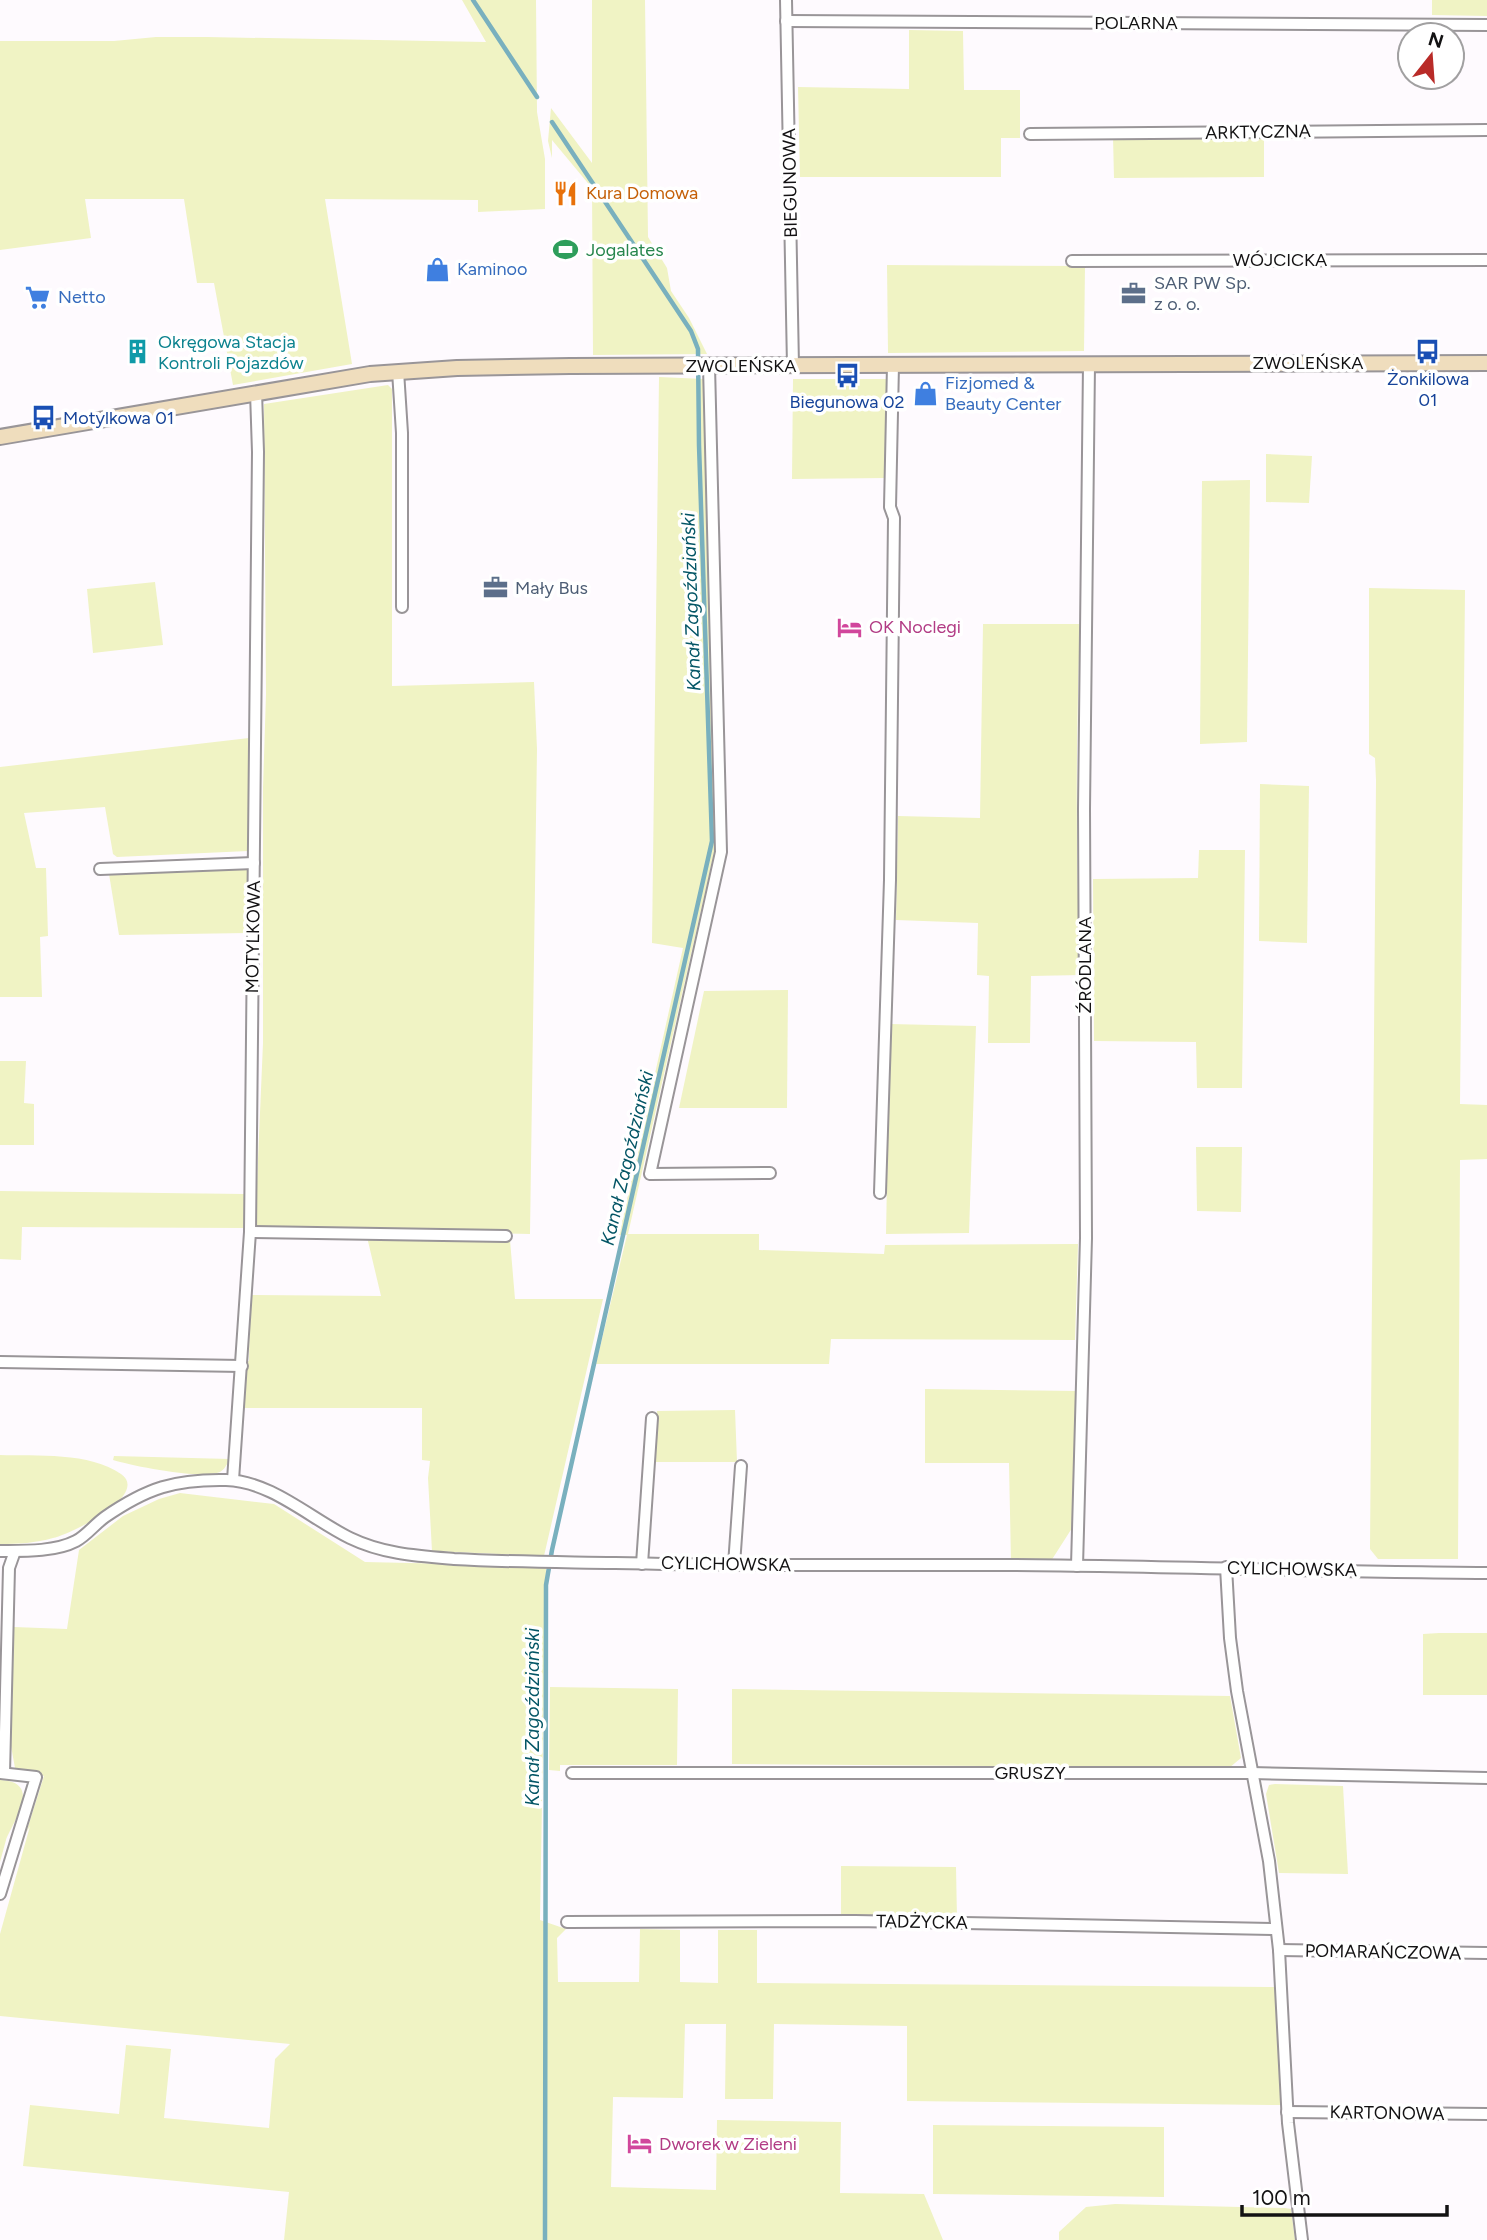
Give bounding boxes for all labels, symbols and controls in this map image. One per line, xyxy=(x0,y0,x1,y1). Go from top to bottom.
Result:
street label: POLARNA xyxy=(1094,12,1178,34)
north arrow xyxy=(1396,21,1466,91)
text: N xyxy=(1425,27,1446,53)
street label: ARKTYCZNA xyxy=(1205,120,1311,144)
street label: BIEGUNOWA xyxy=(778,128,802,238)
restaurant icon: Kura Domowa xyxy=(552,179,580,207)
place label: Kura Domowa xyxy=(586,182,698,204)
sports icon: Jogalates xyxy=(552,236,580,264)
place label: Jogalates xyxy=(586,239,664,261)
street label: WÓJCICKA xyxy=(1233,249,1327,271)
shop icon: Kaminoo xyxy=(423,255,451,283)
place label: Kaminoo xyxy=(457,258,527,280)
place label: SAR PW Sp. z o. o. xyxy=(1154,272,1251,315)
office icon: SAR PW Sp. z o. o. xyxy=(1120,279,1148,307)
supermarket icon: Netto xyxy=(24,283,52,311)
place label: Netto xyxy=(58,286,106,308)
place label: Okręgowa Stacja Kontroli Pojazdów xyxy=(158,331,304,374)
building icon: Okręgowa Stacja Kontroli Pojazdów xyxy=(124,338,152,366)
bus stop icon: Żonkilowa 01 xyxy=(1414,338,1442,366)
street label: ZWOLEŃSKA xyxy=(1253,352,1363,374)
street label: ZWOLEŃSKA xyxy=(686,355,796,377)
bus stop icon: Biegunowa 02 xyxy=(833,361,861,389)
place label: Żonkilowa 01 xyxy=(1387,368,1469,411)
place label: Fizjomed & Beauty Center xyxy=(945,372,1061,415)
shop icon: Fizjomed & Beauty Center xyxy=(911,379,939,407)
place label: Biegunowa 02 xyxy=(790,391,904,413)
bus stop icon: Motylkowa 01 xyxy=(29,404,57,432)
place label: Motylkowa 01 xyxy=(63,407,174,429)
water label: Kanał Zagoździański xyxy=(676,512,706,692)
office icon: Mały Bus xyxy=(481,574,509,602)
place label: Mały Bus xyxy=(515,577,588,599)
hotel icon: OK Noclegi xyxy=(835,613,863,641)
place label: OK Noclegi xyxy=(869,616,961,638)
street label: MOTYLKOWA xyxy=(241,880,265,994)
street label: ŹRÓDLANA xyxy=(1074,917,1096,1013)
water label: Kanał Zagoździański xyxy=(596,1068,658,1248)
street label: CYLICHOWSKA xyxy=(661,1552,791,1576)
street label: CYLICHOWSKA xyxy=(1227,1557,1357,1581)
water label: Kanał Zagoździański xyxy=(521,1627,544,1806)
street label: GRUSZY xyxy=(994,1762,1066,1784)
street label: TADŻYCKA xyxy=(876,1910,968,1934)
street label: POMARAŃCZOWA xyxy=(1305,1940,1461,1964)
street label: KARTONOWA xyxy=(1329,2101,1445,2125)
hotel icon: Dworek w Zieleni xyxy=(625,2130,653,2158)
place label: Dworek w Zieleni xyxy=(659,2133,797,2155)
scale bar xyxy=(1242,2174,1447,2218)
text: 100 m xyxy=(1252,2185,1311,2210)

